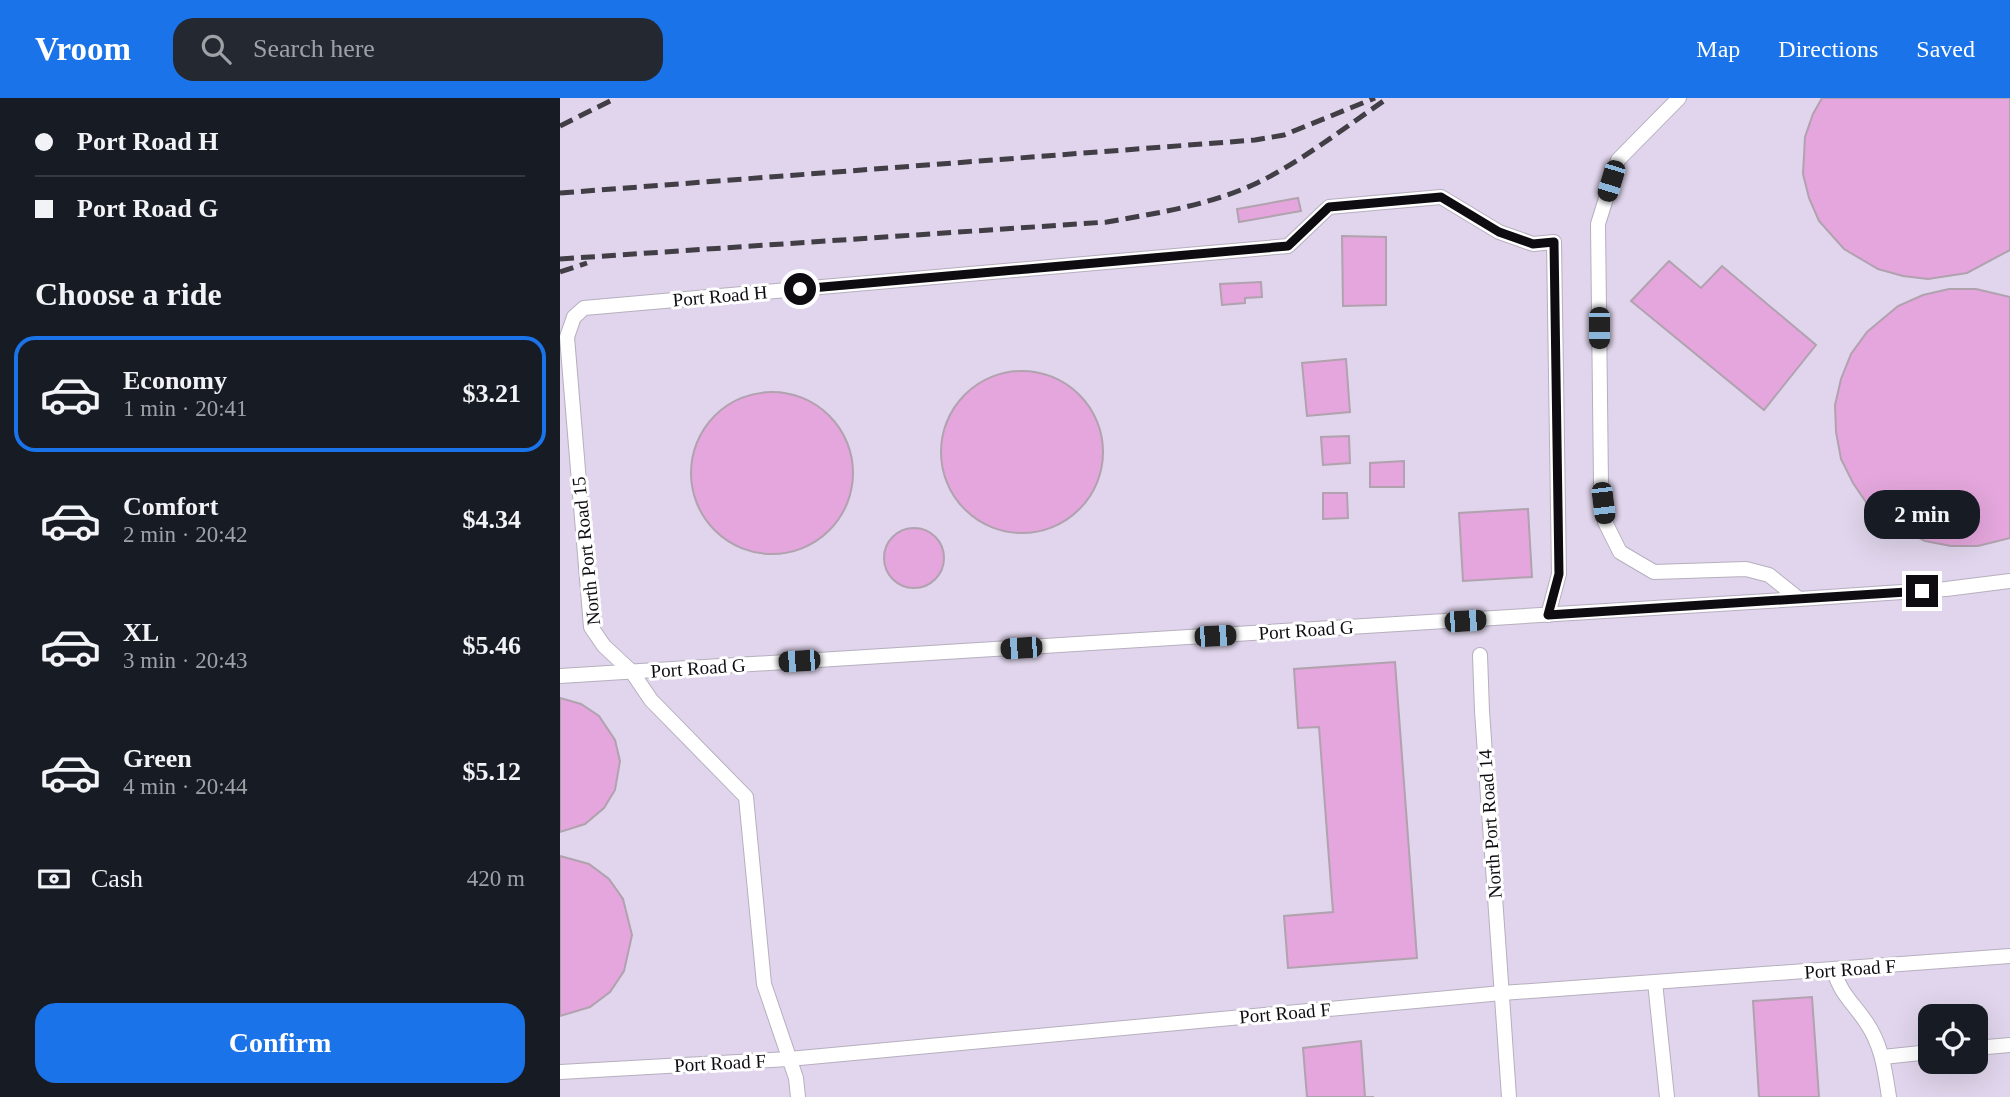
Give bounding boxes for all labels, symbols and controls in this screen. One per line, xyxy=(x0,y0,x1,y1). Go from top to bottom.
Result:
search box xyxy=(173,18,663,81)
icon: search xyxy=(197,30,235,68)
text: Vroom xyxy=(35,31,131,67)
text: Search here xyxy=(253,34,375,63)
text: Map xyxy=(1696,36,1740,62)
text: Directions xyxy=(1778,36,1878,62)
text: Saved xyxy=(1916,36,1975,62)
text: Port Road H xyxy=(77,127,219,156)
car xyxy=(1595,158,1628,204)
text: Port Road G xyxy=(77,194,219,223)
route start xyxy=(784,273,816,305)
text: Choose a ride xyxy=(35,276,222,312)
street label: Port Road H xyxy=(672,281,769,311)
car xyxy=(1589,307,1610,349)
icon: car xyxy=(39,363,102,426)
text: Economy xyxy=(123,366,227,395)
text: $3.21 xyxy=(463,379,521,408)
text: 1 min · 20:41 xyxy=(123,396,248,421)
street label: North Port Road 15 xyxy=(568,476,604,626)
car xyxy=(1591,481,1616,525)
icon: car xyxy=(39,489,102,552)
callout: 2 min xyxy=(1864,490,1980,538)
text: Comfort xyxy=(123,492,218,521)
text: 2 min xyxy=(1894,502,1950,527)
text: $4.34 xyxy=(463,505,521,534)
text: 2 min · 20:42 xyxy=(123,522,248,547)
route end xyxy=(1906,575,1938,607)
car xyxy=(1444,609,1487,633)
icon: car xyxy=(39,615,102,678)
street label: Port Road G xyxy=(1258,616,1354,644)
text: XL xyxy=(123,618,159,647)
car xyxy=(1194,624,1237,648)
text: $5.46 xyxy=(463,631,521,660)
car xyxy=(1000,636,1043,660)
text: 3 min · 20:43 xyxy=(123,648,248,673)
car xyxy=(778,649,821,673)
street label: Port Road G xyxy=(650,654,746,682)
icon: car xyxy=(39,741,102,804)
text: Green xyxy=(123,744,192,773)
street label: North Port Road 14 xyxy=(1474,748,1506,899)
text: $5.12 xyxy=(463,757,521,786)
text: 4 min · 20:44 xyxy=(123,774,248,799)
icon: cash xyxy=(35,860,73,898)
text: Cash xyxy=(91,864,143,893)
text: 420 m xyxy=(467,866,525,891)
street label: Port Road F xyxy=(1803,955,1897,983)
street label: Port Road F xyxy=(1238,999,1332,1027)
button: Confirm xyxy=(35,1003,525,1083)
map controls xyxy=(1918,1004,1988,1074)
button: locate xyxy=(1918,1004,1988,1074)
street label: Port Road F xyxy=(674,1050,766,1076)

